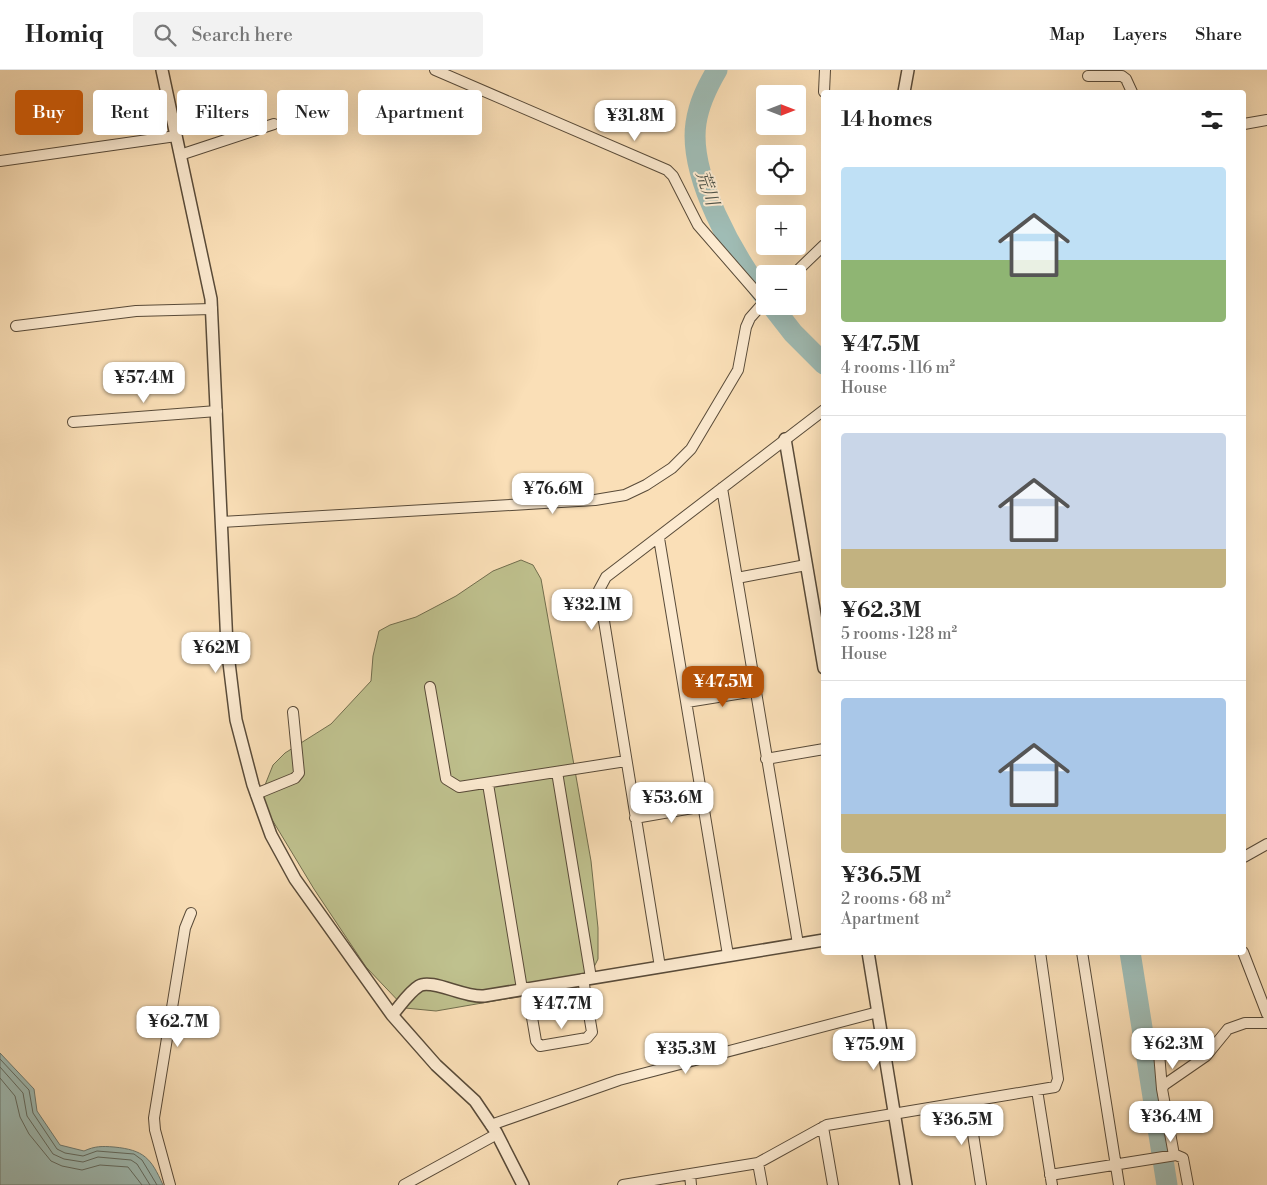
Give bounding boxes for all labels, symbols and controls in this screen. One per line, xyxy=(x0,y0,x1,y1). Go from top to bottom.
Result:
search box xyxy=(133,12,483,57)
text: Homiq xyxy=(25,20,103,50)
icon: search xyxy=(151,21,179,49)
text: Search here xyxy=(191,23,293,47)
text: Map xyxy=(1050,23,1085,46)
text: Layers xyxy=(1113,23,1167,46)
text: Share xyxy=(1195,23,1242,46)
north arrow xyxy=(756,85,806,135)
map controls xyxy=(756,85,806,315)
chip: Buy xyxy=(15,90,83,135)
chip: Rent xyxy=(93,90,167,135)
chip: Filters xyxy=(177,90,267,135)
chip: New xyxy=(277,90,348,135)
chip: Apartment xyxy=(358,90,482,135)
pin: ¥31.8M xyxy=(594,100,676,142)
text: ¥31.8M xyxy=(606,106,664,126)
icon: filters xyxy=(1198,106,1226,134)
text: 14 homes xyxy=(841,107,932,133)
button: locate xyxy=(756,145,806,195)
water label: 荒川 xyxy=(690,167,724,211)
icon: home xyxy=(989,200,1079,290)
button: + xyxy=(756,205,806,255)
button: − xyxy=(756,265,806,315)
text: ¥47.5M xyxy=(841,332,920,358)
text: 4 rooms · 116 m² xyxy=(841,358,955,378)
pin: ¥57.4M xyxy=(103,362,185,404)
text: ¥57.4M xyxy=(114,368,174,388)
text: House xyxy=(841,378,887,398)
icon: home xyxy=(989,465,1079,555)
pin: ¥76.6M xyxy=(512,472,594,515)
text: ¥76.6M xyxy=(523,479,583,499)
pin: ¥32.1M xyxy=(551,588,633,631)
text: ¥32.1M xyxy=(563,595,621,615)
text: ¥62.3M xyxy=(841,598,921,624)
text: 5 rooms · 128 m² xyxy=(841,624,957,644)
pin: ¥62M xyxy=(186,632,246,674)
text: ¥62M xyxy=(192,638,240,658)
text: House xyxy=(841,644,887,664)
pin: ¥47.5M xyxy=(682,666,764,708)
text: ¥47.5M xyxy=(693,672,753,692)
icon: home xyxy=(989,730,1079,820)
pin: ¥53.6M xyxy=(631,782,713,824)
text: ¥53.6M xyxy=(641,788,703,808)
text: ¥36.5M xyxy=(841,863,921,889)
text: 2 rooms · 68 m² xyxy=(841,889,951,909)
text: Apartment xyxy=(841,909,920,929)
pin: ¥47.7M xyxy=(521,988,603,1030)
text: ¥47.7M xyxy=(532,994,592,1014)
pin: ¥62.7M xyxy=(137,1006,219,1048)
text: ¥62.7M xyxy=(148,1012,209,1032)
pin: ¥75.9M xyxy=(833,1028,915,1071)
pin: ¥62.3M xyxy=(1132,1028,1214,1070)
pin: ¥35.3M xyxy=(645,1032,727,1075)
text: ¥62.3M xyxy=(1142,1034,1204,1054)
text: ¥75.9M xyxy=(844,1035,904,1055)
text: ¥35.3M xyxy=(656,1039,716,1059)
pin: ¥36.4M xyxy=(1130,1100,1212,1143)
pin: ¥36.5M xyxy=(921,1104,1003,1146)
text: ¥36.4M xyxy=(1140,1107,1202,1127)
text: ¥36.5M xyxy=(931,1110,993,1130)

